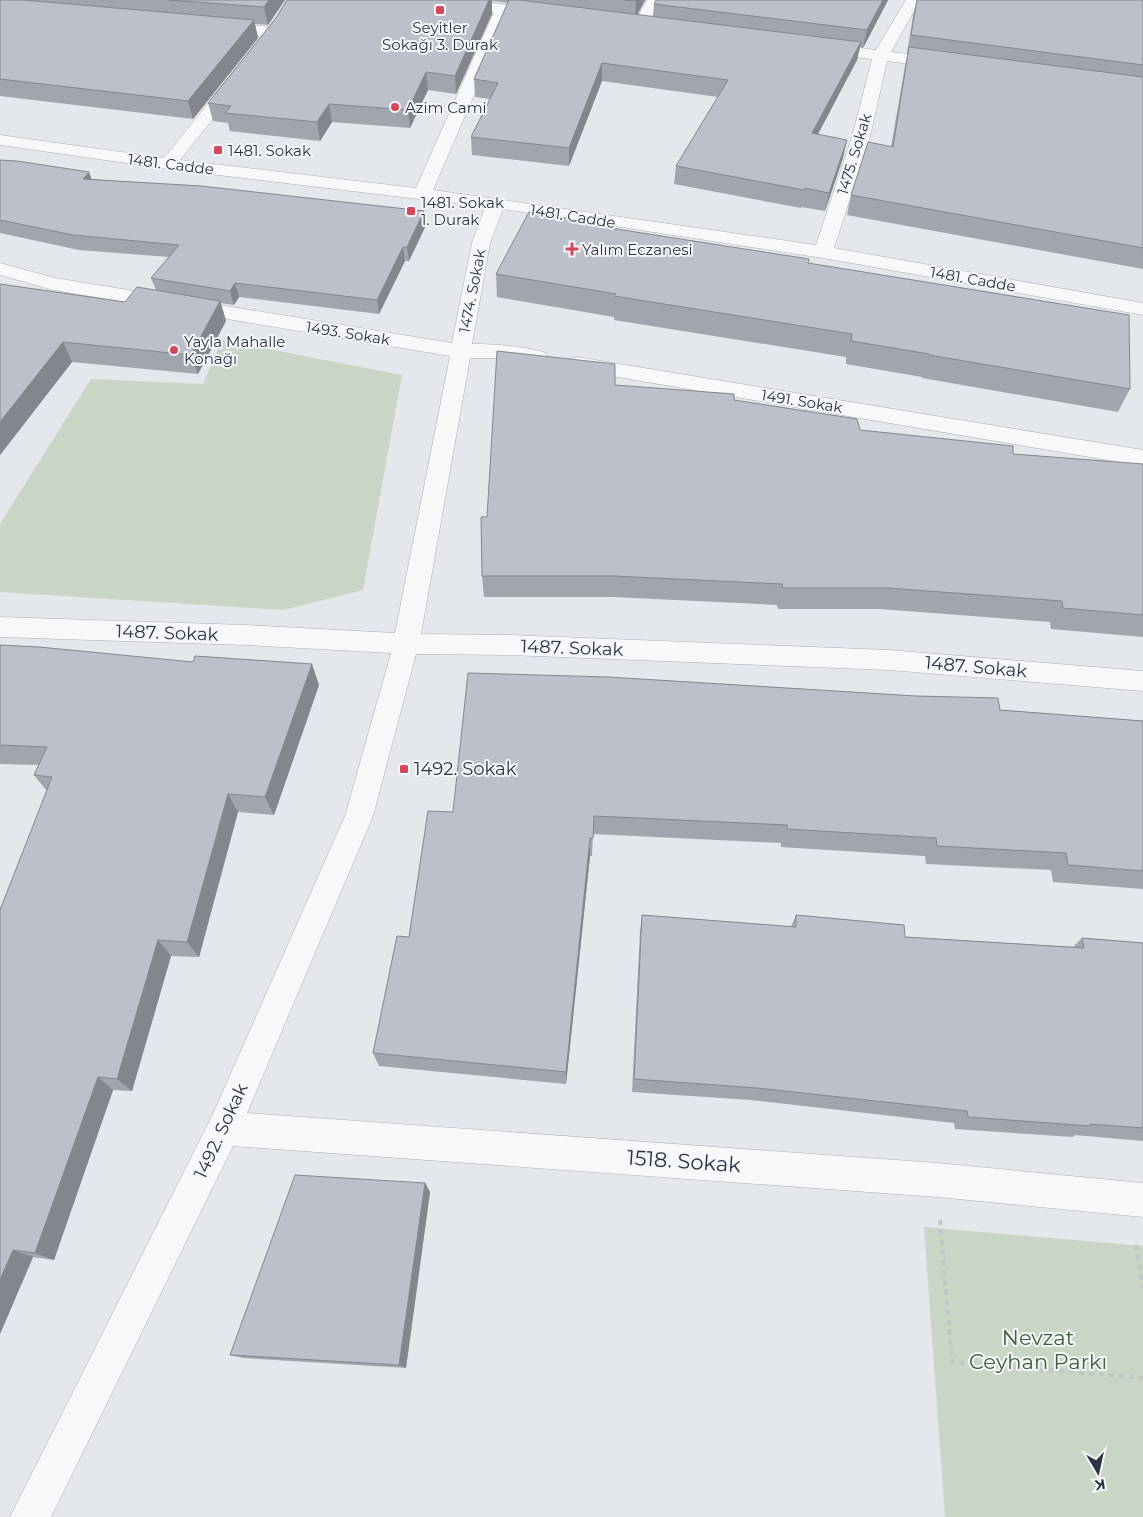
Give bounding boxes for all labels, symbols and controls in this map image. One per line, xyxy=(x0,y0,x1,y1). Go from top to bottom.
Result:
marker: Seyitler Sokağı 3. Durak xyxy=(434,4,446,16)
place label: Seyitler Sokağı 3. Durak xyxy=(382,18,498,54)
place label: Azim Cami xyxy=(405,98,487,117)
marker: Azim Cami xyxy=(389,101,401,113)
street label: 1475. Sokak xyxy=(833,111,875,197)
place label: 1481. Sokak xyxy=(228,141,311,160)
marker: 1481. Sokak xyxy=(212,144,224,156)
street label: 1481. Cadde xyxy=(127,149,215,179)
place label: 1481. Sokak 1. Durak xyxy=(421,193,504,229)
street label: 1481. Cadde xyxy=(529,200,617,232)
marker: 1481. Sokak 1. Durak xyxy=(405,205,417,217)
place label: Yalım Eczanesi xyxy=(582,240,693,259)
marker: Yalım Eczanesi xyxy=(566,243,578,255)
street label: 1474. Sokak xyxy=(455,247,489,335)
street label: 1481. Cadde xyxy=(929,262,1017,296)
street label: 1493. Sokak xyxy=(305,317,392,349)
place label: Yayla Mahalle Konağı xyxy=(184,332,285,368)
marker: Yayla Mahalle Konağı xyxy=(168,344,180,356)
street label: 1491. Sokak xyxy=(760,385,844,417)
street label: 1487. Sokak xyxy=(115,620,219,646)
street label: 1487. Sokak xyxy=(520,635,624,661)
street label: 1487. Sokak xyxy=(924,652,1028,682)
place label: 1492. Sokak xyxy=(414,758,517,780)
marker: 1492. Sokak xyxy=(398,763,410,775)
street label: 1492. Sokak xyxy=(189,1080,253,1182)
street label: 1518. Sokak xyxy=(626,1145,742,1177)
park label: Nevzat Ceyhan Parkı xyxy=(969,1325,1107,1374)
north arrow xyxy=(1073,1447,1123,1497)
text: K xyxy=(1093,1475,1107,1495)

